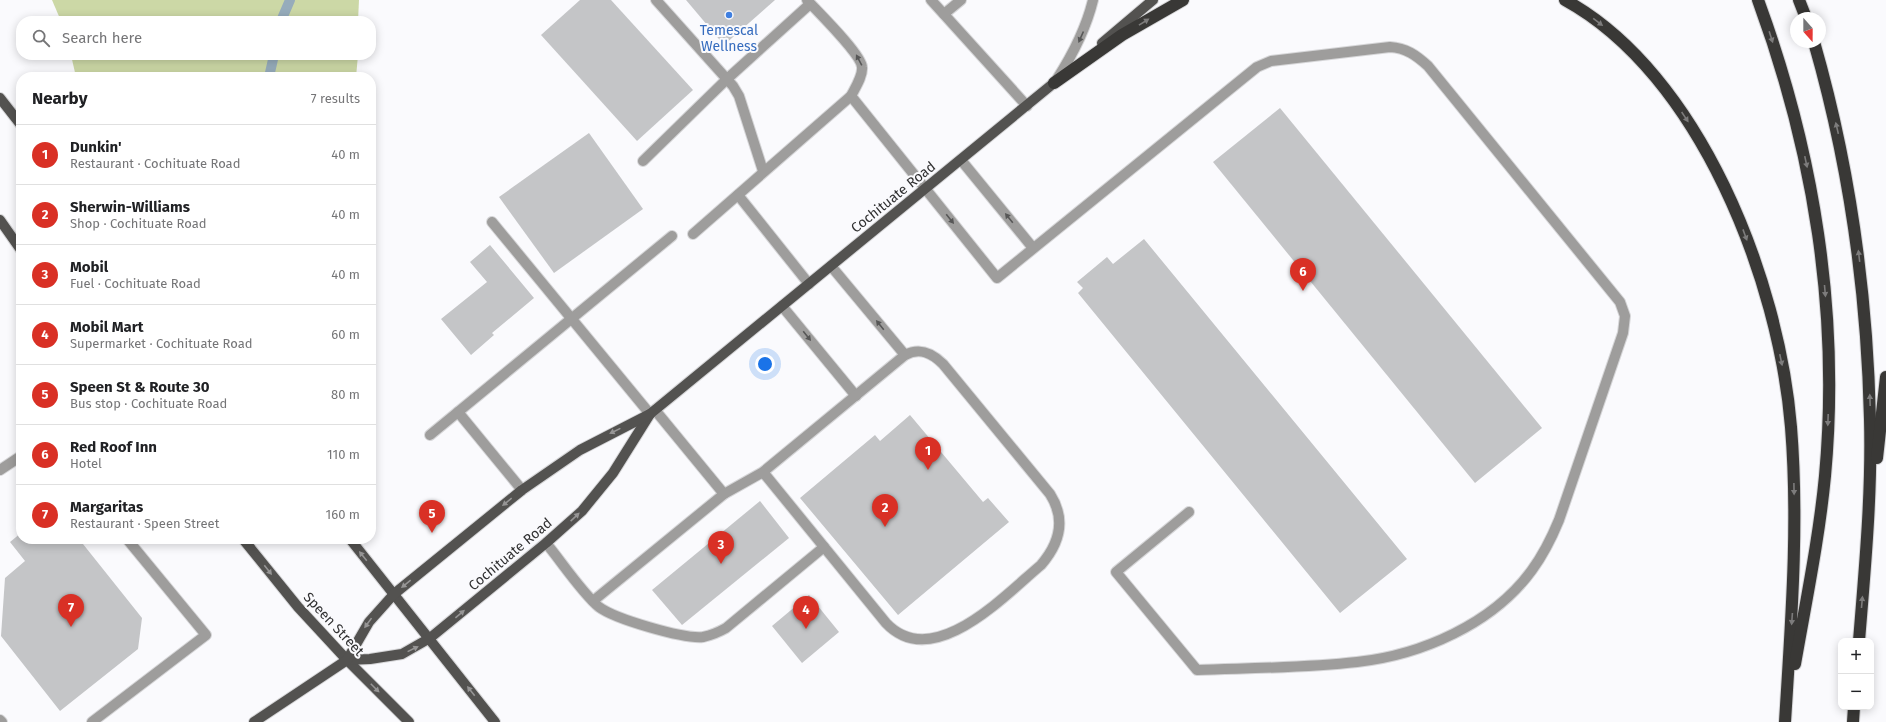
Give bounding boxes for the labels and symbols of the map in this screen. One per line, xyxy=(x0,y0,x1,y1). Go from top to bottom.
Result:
marker: Temescal Wellness xyxy=(724,10,734,20)
north arrow xyxy=(1790,12,1826,48)
one-way arrow xyxy=(1592,17,1603,26)
one-way arrow xyxy=(1138,18,1150,25)
place label: Temescal Wellness xyxy=(700,22,758,55)
one-way arrow xyxy=(1078,31,1084,43)
one-way arrow xyxy=(1768,31,1774,43)
one-way arrow xyxy=(856,54,862,66)
one-way arrow xyxy=(1681,111,1689,122)
one-way arrow xyxy=(1833,122,1839,134)
one-way arrow xyxy=(1803,156,1809,168)
street label: Cochituate Road xyxy=(848,158,939,237)
one-way arrow xyxy=(1004,213,1013,224)
one-way arrow xyxy=(945,214,954,225)
one-way arrow xyxy=(1742,229,1748,241)
one-way arrow xyxy=(1856,250,1862,262)
pin: 6 xyxy=(1290,258,1316,291)
one-way arrow xyxy=(1821,284,1828,297)
one-way arrow xyxy=(876,320,885,331)
one-way arrow xyxy=(802,331,811,342)
one-way arrow xyxy=(1778,353,1784,366)
your location xyxy=(755,354,775,374)
one-way arrow xyxy=(1866,394,1873,406)
one-way arrow xyxy=(1825,414,1831,427)
one-way arrow xyxy=(610,428,621,434)
pin: 1 xyxy=(915,437,941,470)
one-way arrow xyxy=(1791,483,1797,496)
pin: 2 xyxy=(872,494,898,527)
one-way arrow xyxy=(501,497,512,506)
pin: 5 xyxy=(419,500,445,533)
one-way arrow xyxy=(570,513,580,522)
street label: Cochituate Road xyxy=(465,514,556,594)
pin: 3 xyxy=(708,531,734,564)
one-way arrow xyxy=(359,550,368,561)
one-way arrow xyxy=(263,564,272,575)
one-way arrow xyxy=(401,580,412,589)
street label: Speen Street xyxy=(300,589,368,660)
pin: 7 xyxy=(58,594,84,627)
pin: 4 xyxy=(793,596,819,629)
one-way arrow xyxy=(1859,596,1866,608)
one-way arrow xyxy=(455,609,466,618)
one-way arrow xyxy=(1788,613,1795,625)
one-way arrow xyxy=(364,618,372,629)
one-way arrow xyxy=(407,646,418,652)
one-way arrow xyxy=(370,683,380,693)
one-way arrow xyxy=(467,686,475,697)

